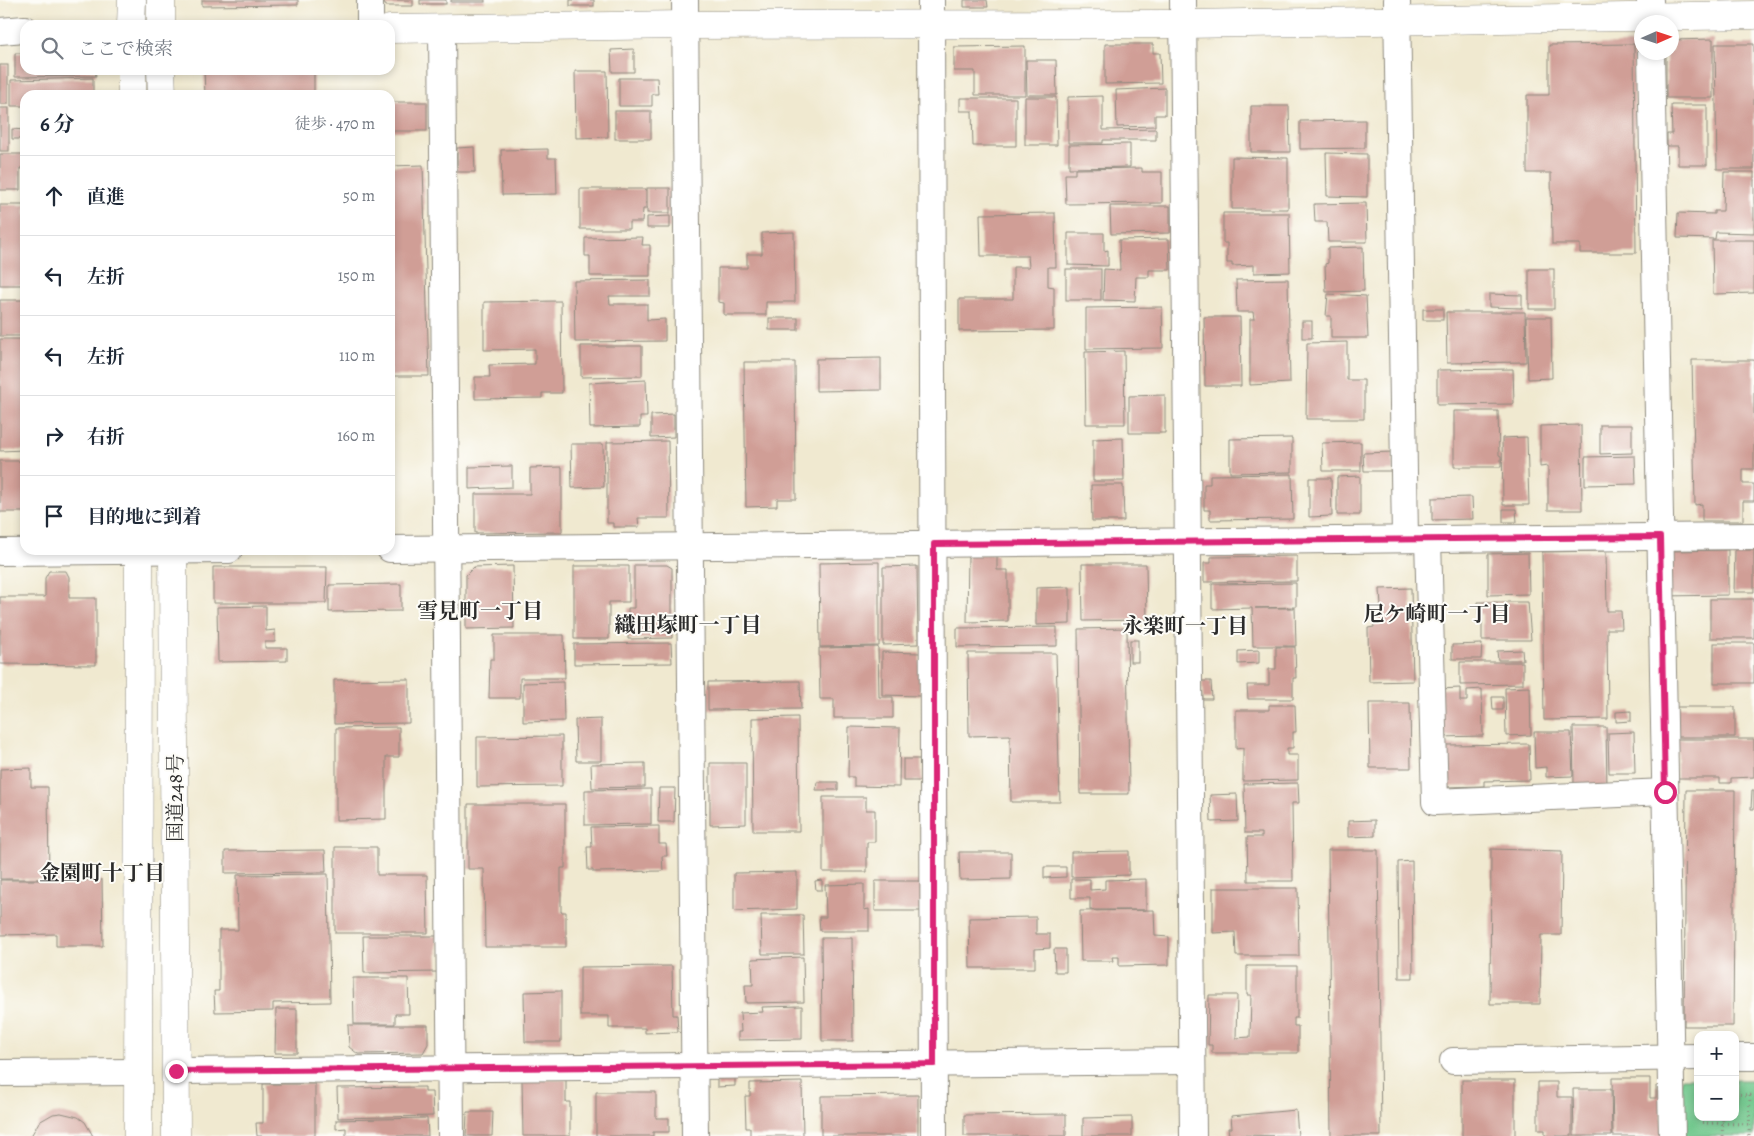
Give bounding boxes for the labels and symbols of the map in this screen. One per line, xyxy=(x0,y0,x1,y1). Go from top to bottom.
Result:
north arrow xyxy=(1634,15,1679,60)
district label: 雪見町一丁目 xyxy=(417,597,543,625)
district label: 尼ケ崎町一丁目 xyxy=(1364,600,1511,628)
district label: 織田塚町一丁目 xyxy=(615,611,762,639)
district label: 永楽町一丁目 xyxy=(1122,612,1248,640)
street label: 国道248号 xyxy=(162,754,189,842)
route start xyxy=(1654,781,1677,804)
district label: 金園町十丁目 xyxy=(39,859,165,887)
route end xyxy=(165,1060,188,1083)

